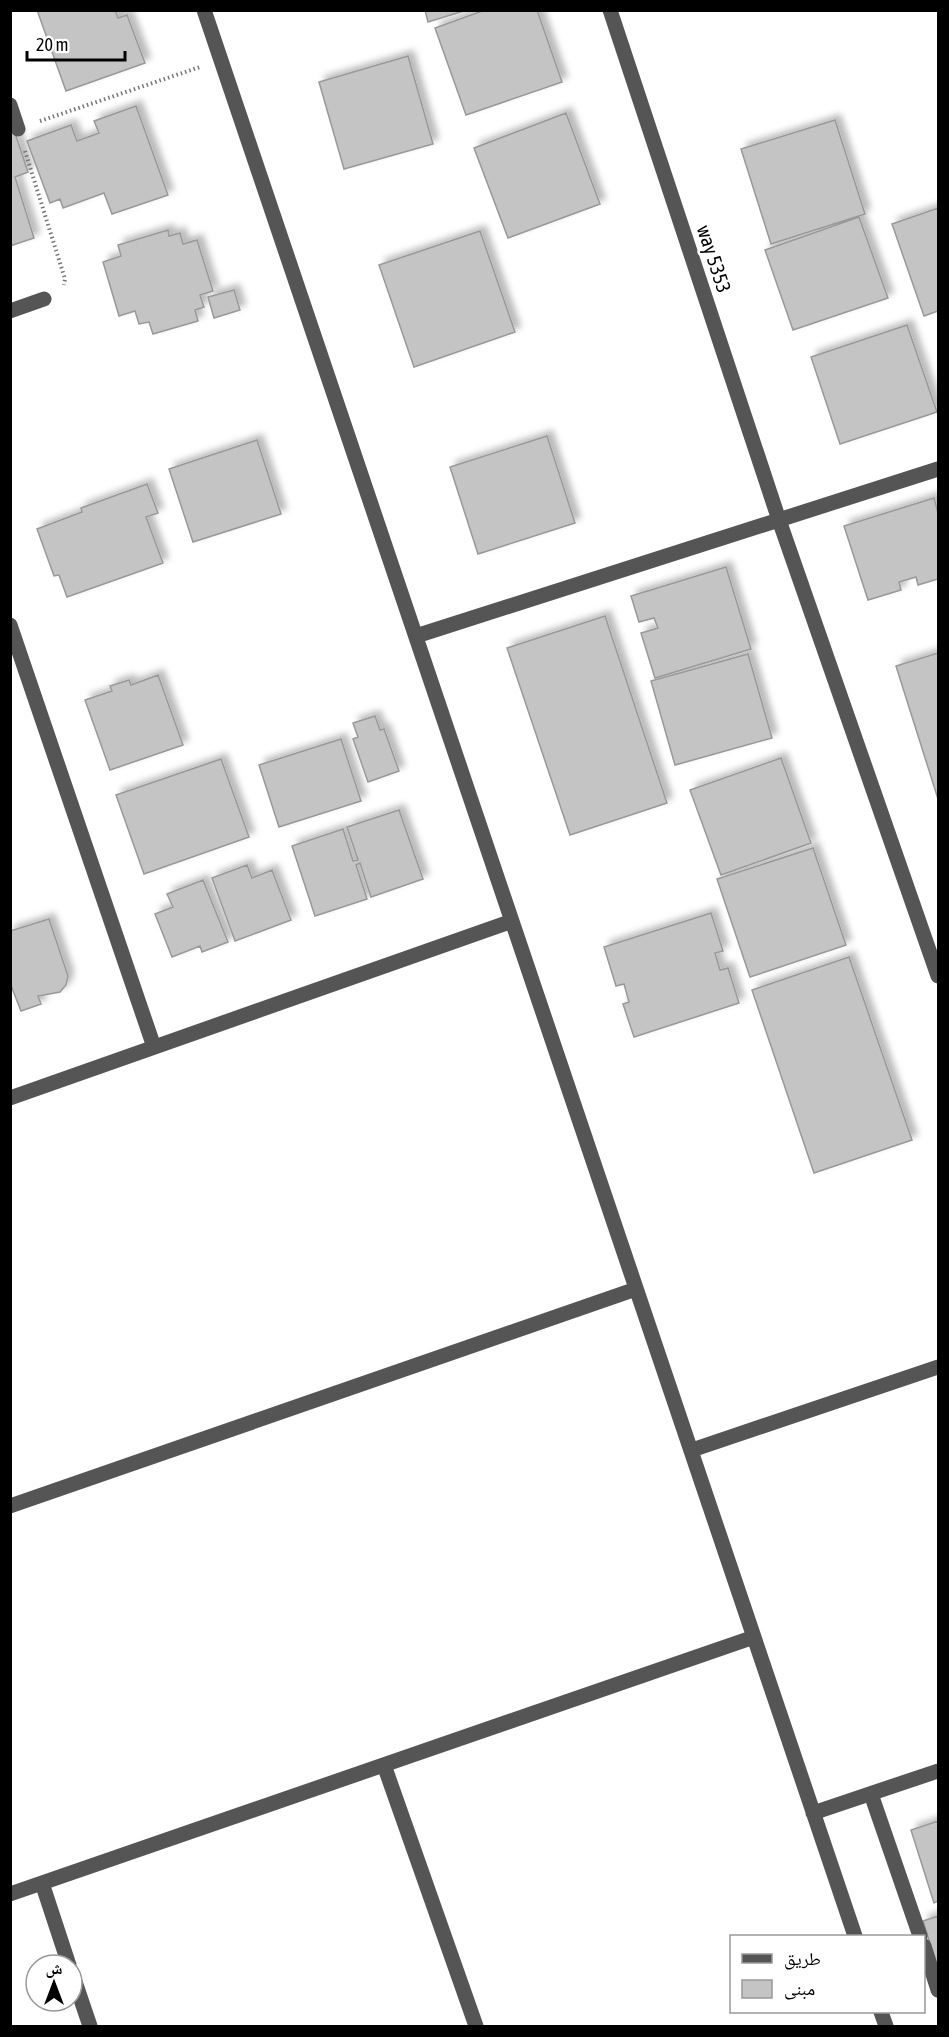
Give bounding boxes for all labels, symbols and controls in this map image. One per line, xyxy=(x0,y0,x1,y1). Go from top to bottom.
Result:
scale bar xyxy=(27,24,124,62)
text: 20 m xyxy=(36,34,68,55)
street label: way 5353 xyxy=(693,222,736,296)
legend xyxy=(730,1935,925,2013)
text: طريق xyxy=(784,1948,821,1970)
north arrow xyxy=(24,1953,84,2013)
text: ش xyxy=(46,1959,63,1978)
text: مبنى xyxy=(784,1978,815,2000)

